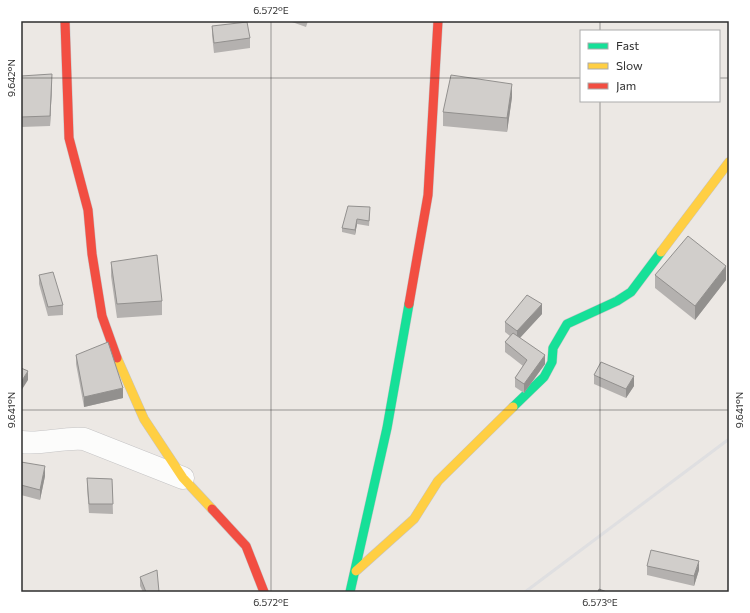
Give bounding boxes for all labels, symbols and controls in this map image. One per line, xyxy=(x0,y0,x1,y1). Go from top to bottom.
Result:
text: 6.572°E xyxy=(253,4,289,16)
legend xyxy=(580,30,720,102)
text: Fast xyxy=(616,38,639,52)
text: Slow xyxy=(616,58,643,72)
text: 9.642°N xyxy=(5,59,17,97)
text: Jam xyxy=(616,78,636,93)
text: 9.641°N xyxy=(5,392,17,428)
text: 9.641°N xyxy=(733,392,745,428)
text: 6.572°E xyxy=(253,596,289,608)
text: 6.573°E xyxy=(582,596,618,608)

